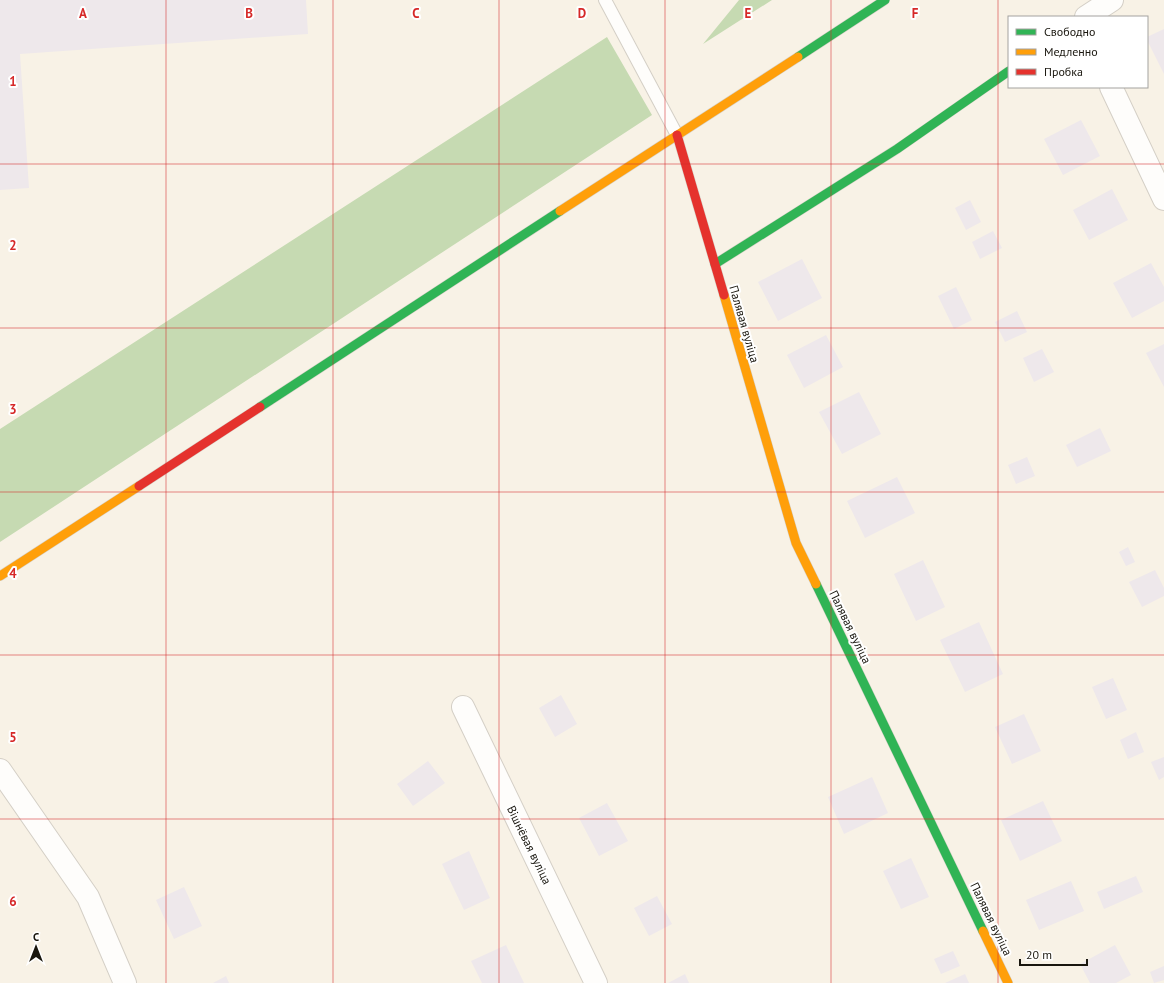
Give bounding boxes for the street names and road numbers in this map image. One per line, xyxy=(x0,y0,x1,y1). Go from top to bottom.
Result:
street label: Палявая вуліца xyxy=(726,284,763,364)
street label: Палявая вуліца xyxy=(826,588,875,666)
street label: Вішнёвая вуліца xyxy=(504,803,555,887)
street label: Палявая вуліца xyxy=(967,880,1016,958)

